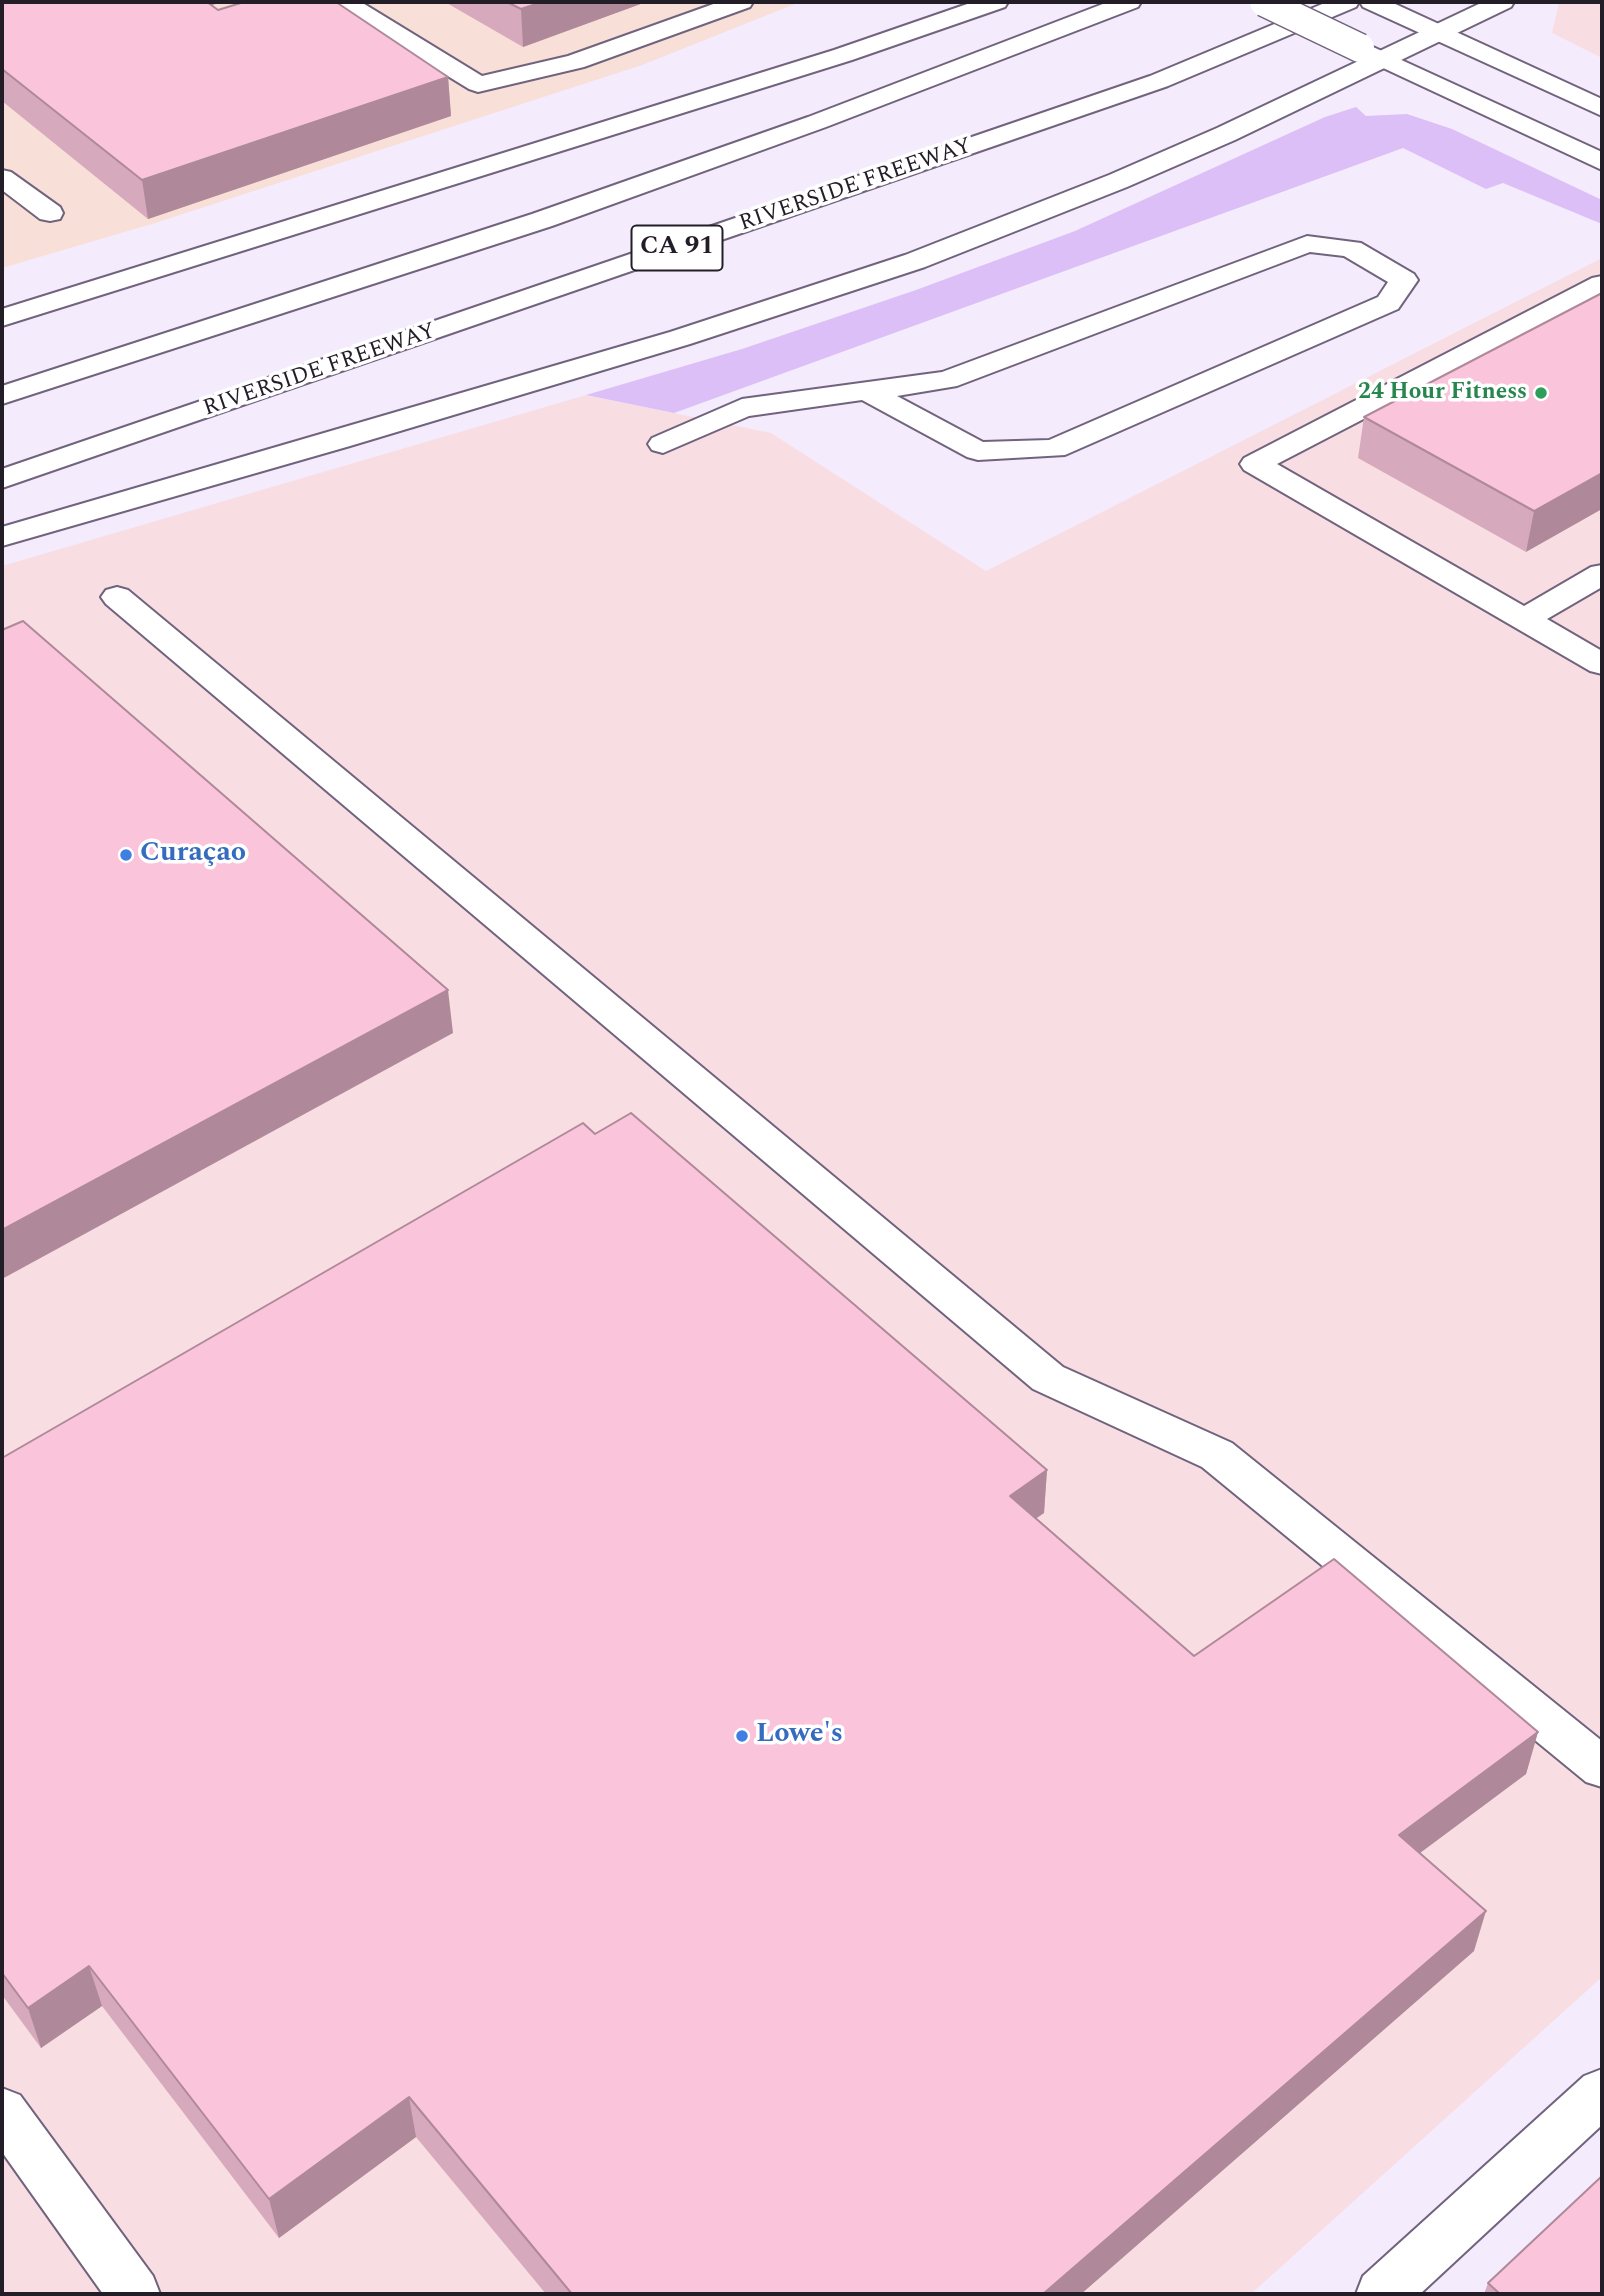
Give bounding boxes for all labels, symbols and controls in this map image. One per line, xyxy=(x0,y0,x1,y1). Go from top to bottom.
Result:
street label: RIVERSIDE FREEWAY xyxy=(736,133,976,239)
road number: CA 91 xyxy=(632,226,722,270)
street label: RIVERSIDE FREEWAY xyxy=(200,318,440,424)
place label: 24 Hour Fitness xyxy=(1358,379,1527,407)
marker: 24 Hour Fitness xyxy=(1533,385,1549,401)
place label: Curaçao xyxy=(140,838,246,872)
marker: Curaçao xyxy=(118,847,134,863)
place label: Lowe's xyxy=(756,1719,843,1753)
marker: Lowe's xyxy=(734,1728,750,1744)

